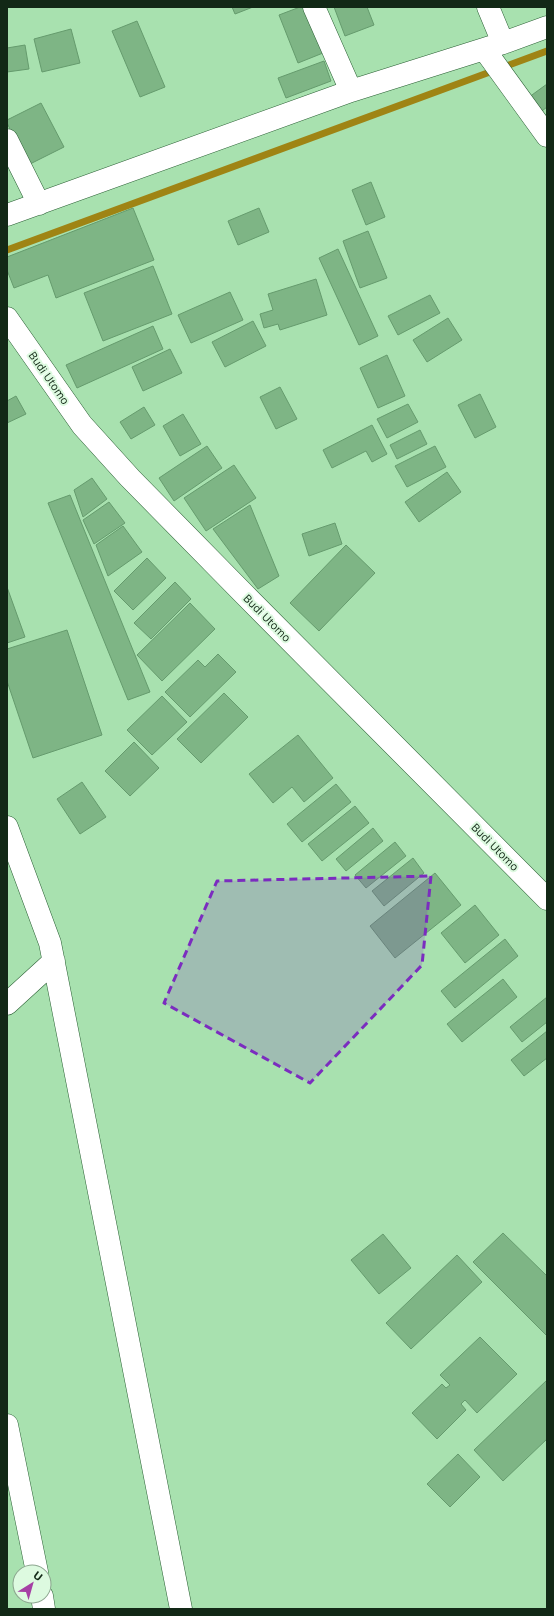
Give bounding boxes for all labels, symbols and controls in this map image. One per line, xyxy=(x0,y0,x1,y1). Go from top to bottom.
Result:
street label: Budi Utomo xyxy=(26,348,73,408)
street label: Budi Utomo xyxy=(240,591,295,645)
street label: Budi Utomo xyxy=(468,820,523,874)
north arrow xyxy=(12,1564,52,1604)
text: U xyxy=(30,1567,46,1584)

